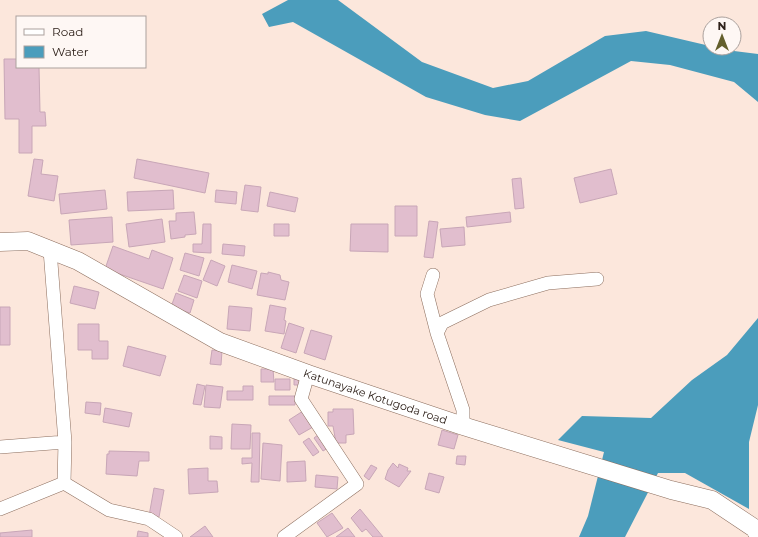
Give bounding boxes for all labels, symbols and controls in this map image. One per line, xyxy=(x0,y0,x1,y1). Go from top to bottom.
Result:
legend xyxy=(16,16,146,68)
north arrow xyxy=(702,16,742,56)
text: N xyxy=(718,19,726,33)
text: Road xyxy=(52,24,83,39)
text: Water xyxy=(52,44,89,59)
street label: Katunayake Kotugoda road xyxy=(302,366,449,427)

